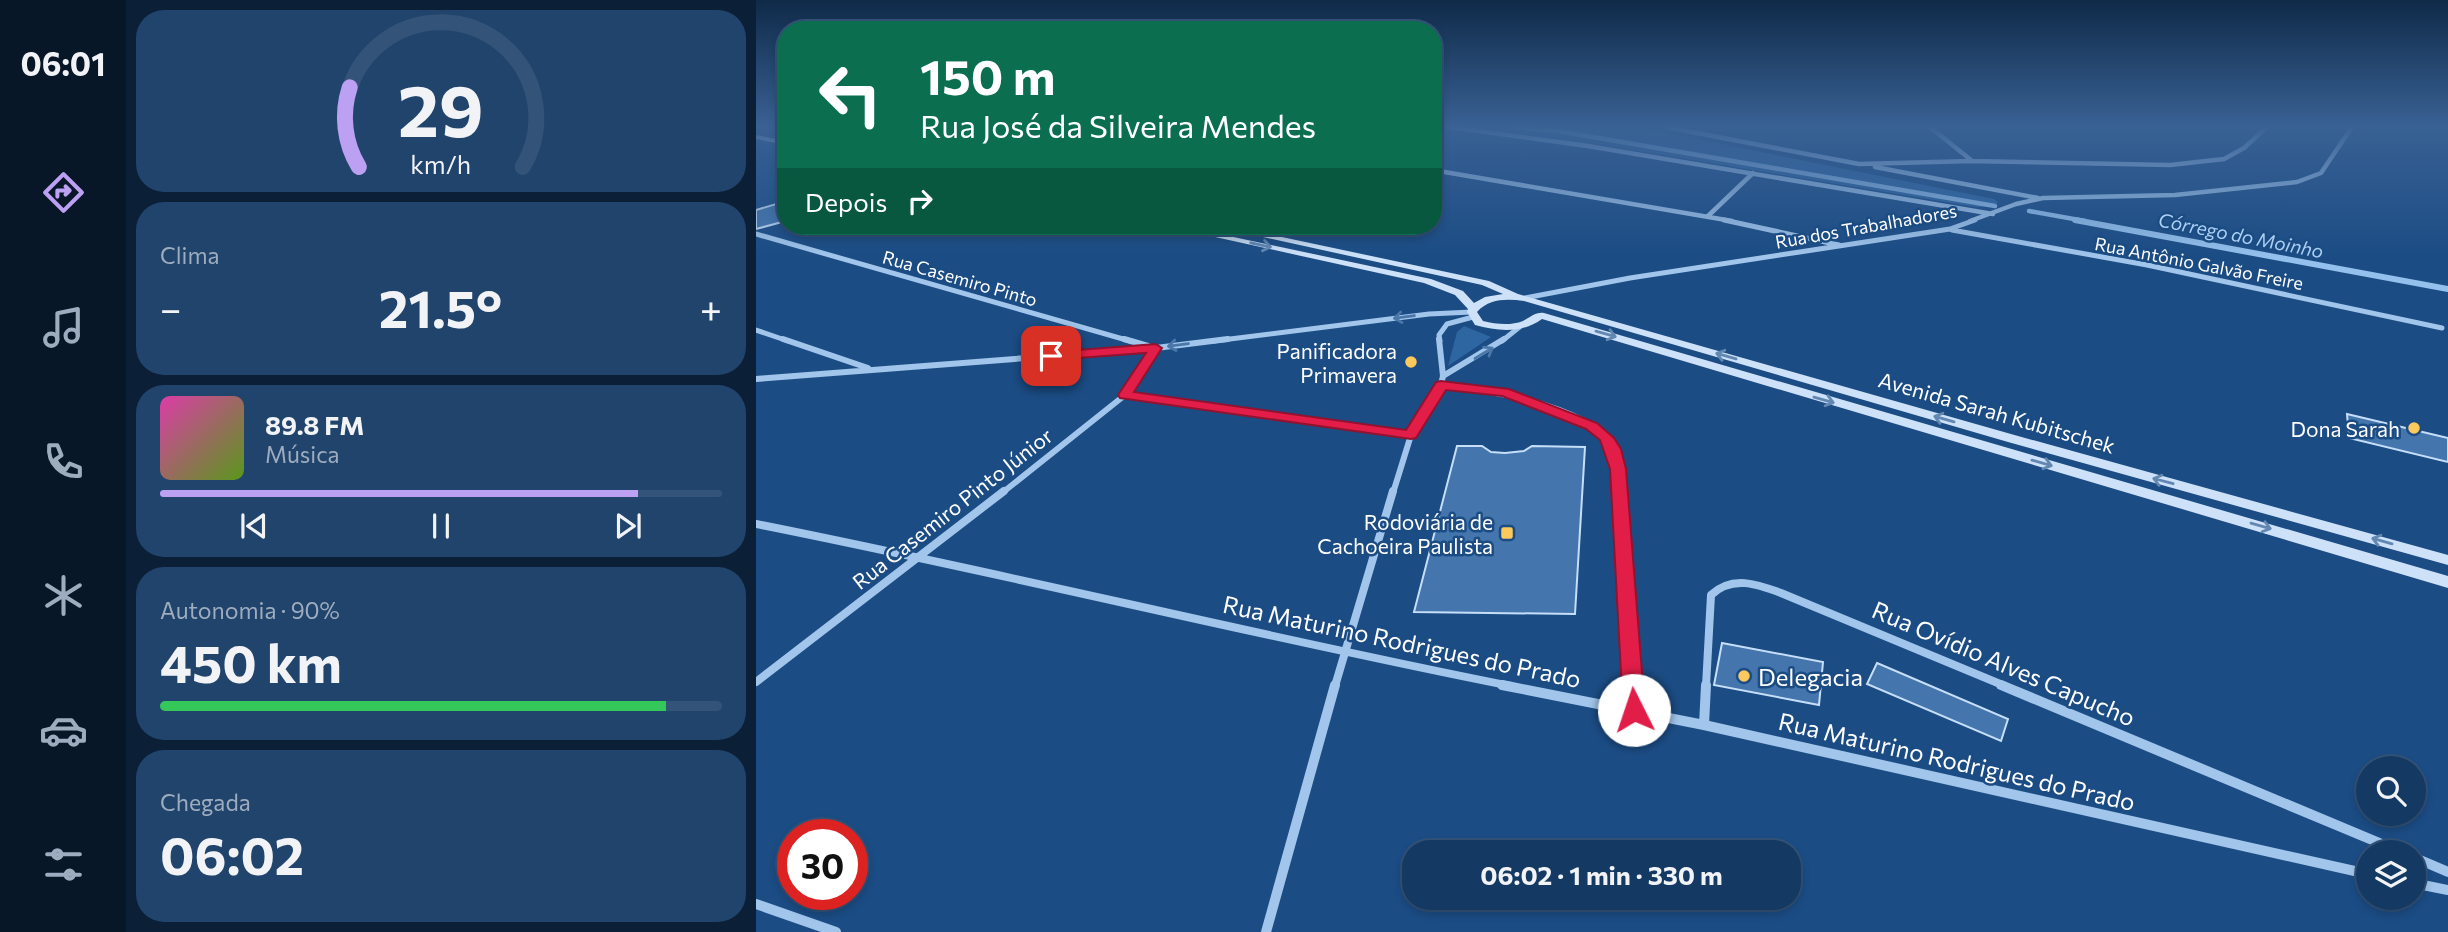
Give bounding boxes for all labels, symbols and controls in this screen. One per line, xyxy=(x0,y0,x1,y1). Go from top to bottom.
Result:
text: 06:01 xyxy=(20,43,106,83)
text: 150 m xyxy=(920,45,1055,105)
icon: left xyxy=(805,49,896,140)
text: 29 xyxy=(398,63,484,152)
text: Rua José da Silveira Mendes xyxy=(920,105,1316,145)
text: km/h xyxy=(411,149,471,179)
icon: directions xyxy=(39,168,88,217)
icon: right xyxy=(901,182,939,220)
text: Depois xyxy=(805,186,887,217)
street label: Rua dos Trabalhadores xyxy=(1773,199,1959,253)
water label: Córrego do Moinho xyxy=(2156,208,2326,262)
street label: Rua Antônio Galvão Freire xyxy=(2093,232,2305,294)
one-way arrow xyxy=(1249,239,1272,253)
text: Clima xyxy=(160,241,220,269)
street label: Rua Casemiro Pinto xyxy=(880,245,1040,311)
text: 21.5° xyxy=(379,275,502,339)
text: − xyxy=(160,284,182,331)
text: + xyxy=(700,284,722,331)
icon: music xyxy=(39,303,88,352)
one-way arrow xyxy=(1393,311,1415,324)
pin xyxy=(1021,326,1081,386)
one-way arrow xyxy=(1595,329,1617,342)
icon: arrive xyxy=(1032,337,1070,375)
place label: Panificadora Primavera xyxy=(1277,338,1397,387)
one-way arrow xyxy=(1167,339,1190,352)
one-way arrow xyxy=(1473,346,1493,360)
one-way arrow xyxy=(1715,348,1737,361)
marker: Panificadora Primavera xyxy=(1403,354,1419,370)
street label: Avenida Sarah Kubitschek xyxy=(1876,366,2118,458)
one-way arrow xyxy=(1812,395,1834,408)
text: 89.8 FM xyxy=(265,409,364,440)
one-way arrow xyxy=(1933,412,1956,425)
place label: Dona Sarah xyxy=(2290,416,2400,441)
marker: Dona Sarah xyxy=(2406,420,2422,436)
street label: Rua Casemiro Pinto Júnior xyxy=(847,422,1057,594)
icon: phone xyxy=(39,437,88,486)
text: Música xyxy=(265,440,340,468)
one-way arrow xyxy=(2031,458,2053,471)
one-way arrow xyxy=(2152,473,2174,486)
icon: previous xyxy=(235,507,273,545)
icon: pause xyxy=(422,507,460,545)
icon: next xyxy=(609,507,647,545)
place label: Rodoviária de Cachoeira Paulista xyxy=(1317,509,1493,558)
one-way arrow xyxy=(2250,521,2272,534)
marker: Rodoviária de Cachoeira Paulista xyxy=(1499,525,1515,541)
one-way arrow xyxy=(2372,534,2394,547)
icon: climate xyxy=(39,571,88,620)
street label: Rua Maturino Rodrigues do Prado xyxy=(1220,589,1584,693)
street label: Rua Ovídio Alves Capucho xyxy=(1868,594,2140,732)
text: Autonomia · 90% xyxy=(160,596,340,624)
text: 450 km xyxy=(160,630,342,694)
place label: Delegacia xyxy=(1758,662,1863,691)
marker: Delegacia xyxy=(1736,668,1752,684)
position arrow xyxy=(1597,673,1671,747)
icon: car xyxy=(39,706,88,755)
street label: Rua Maturino Rodrigues do Prado xyxy=(1776,706,2138,816)
map controls xyxy=(2356,756,2426,910)
button: search xyxy=(2356,756,2426,826)
text: Chegada xyxy=(160,788,251,816)
speed limit sign: 30 xyxy=(777,819,868,910)
text: 06:02 xyxy=(160,822,304,886)
icon: filters xyxy=(39,840,88,889)
button: layers xyxy=(2356,840,2426,910)
text: 06:02 · 1 min · 330 m xyxy=(1480,859,1723,890)

